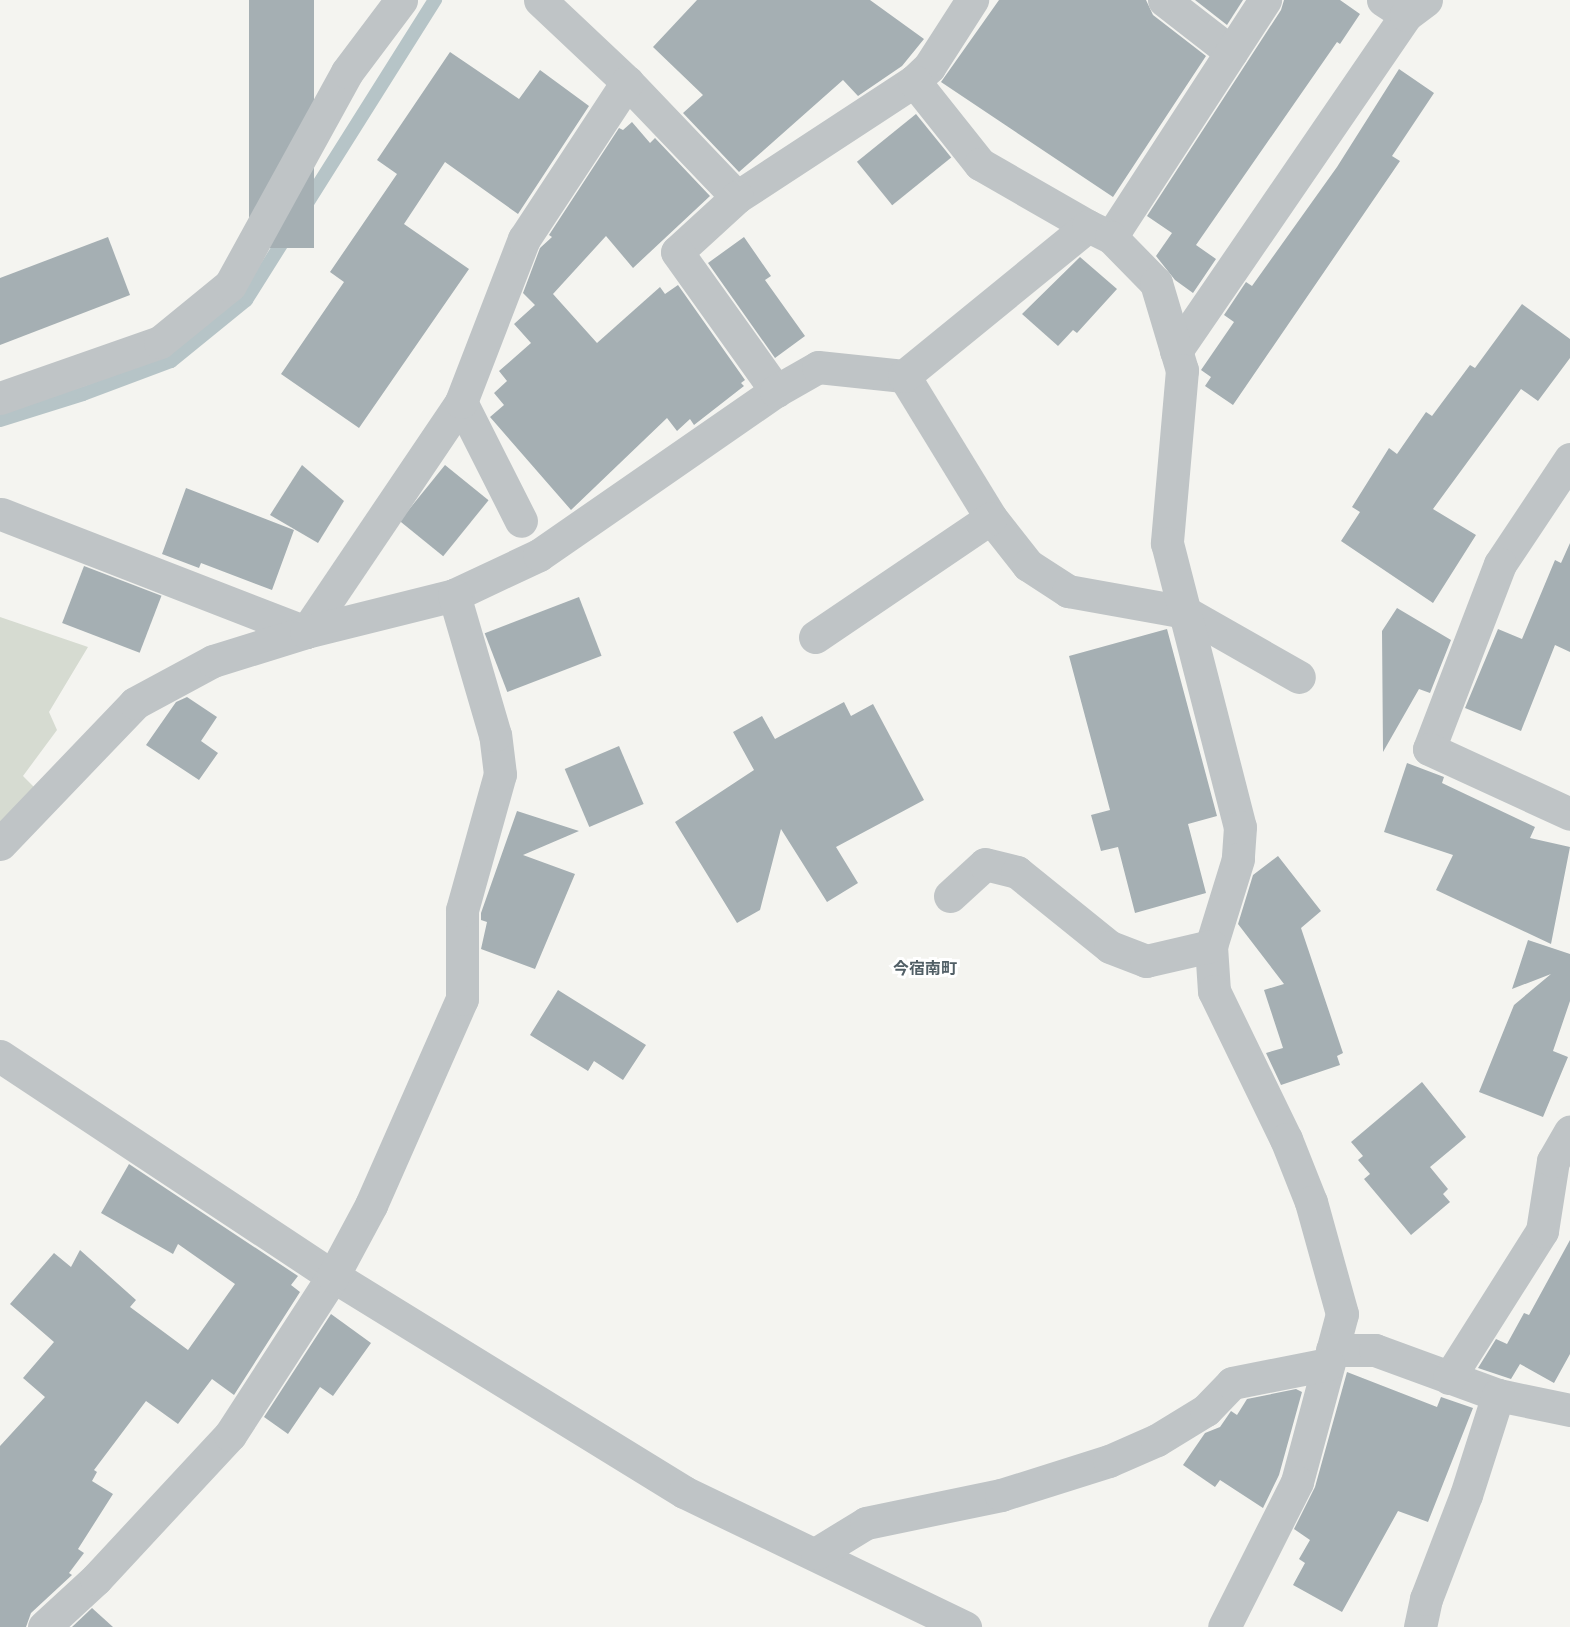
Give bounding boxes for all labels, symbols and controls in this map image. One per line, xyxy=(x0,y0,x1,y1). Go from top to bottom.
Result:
district label: 今宿南町 xyxy=(893,959,957,979)

